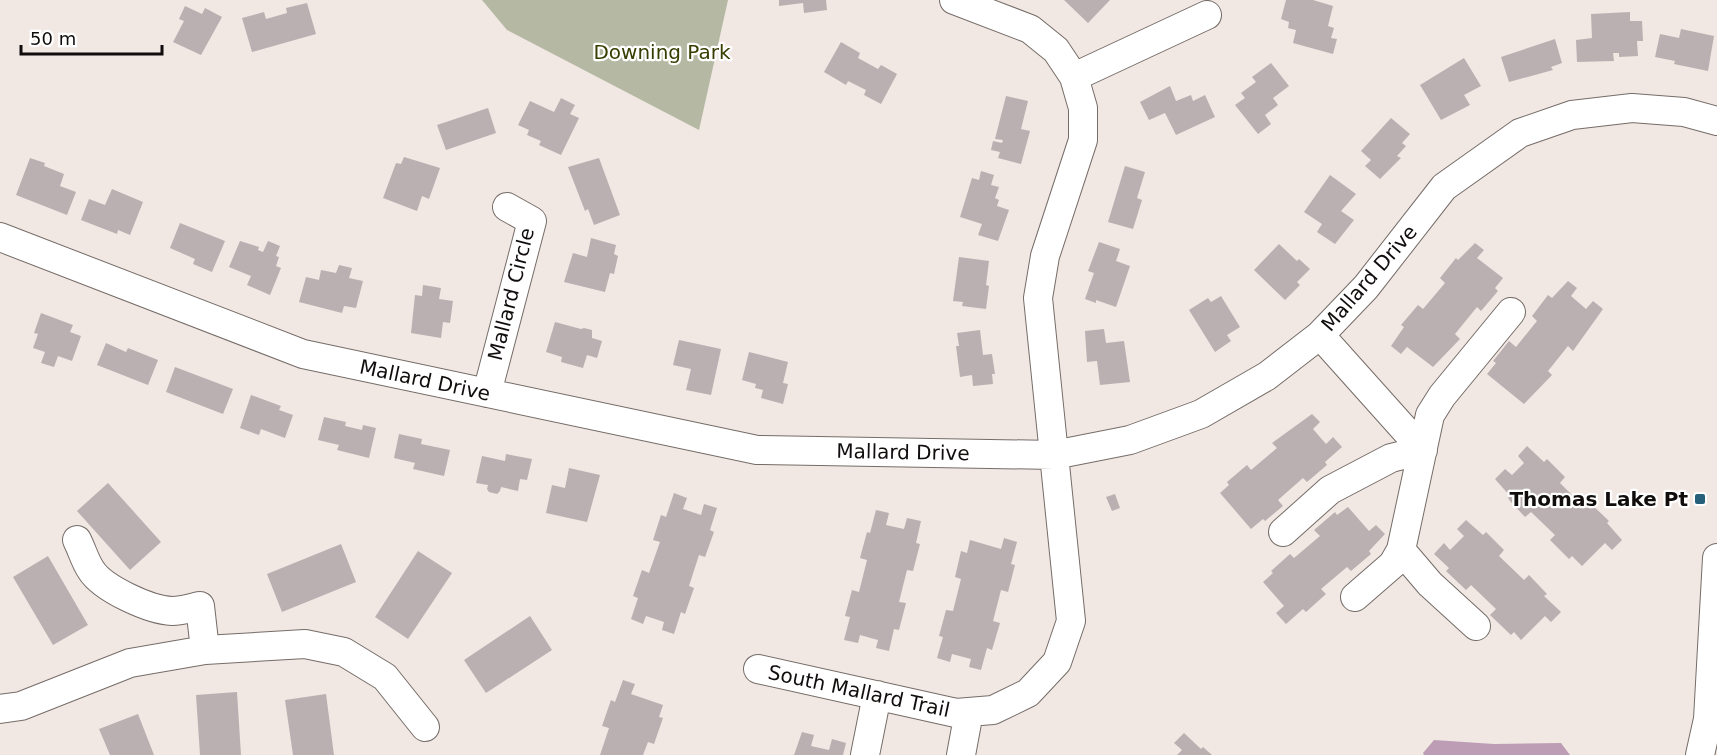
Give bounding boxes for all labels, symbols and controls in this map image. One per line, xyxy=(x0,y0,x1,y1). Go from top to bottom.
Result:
scale bar xyxy=(21,18,162,56)
text: 50 m xyxy=(30,28,76,49)
park label: Downing Park xyxy=(593,40,731,64)
street label: Mallard Drive xyxy=(1316,220,1422,336)
street label: Mallard Circle xyxy=(483,225,539,363)
street label: Mallard Drive xyxy=(357,354,493,406)
street label: Mallard Drive xyxy=(836,439,970,465)
place label: Thomas Lake Pt xyxy=(1509,487,1688,511)
marker: Thomas Lake Pt xyxy=(1693,492,1707,506)
street label: South Mallard Trail xyxy=(766,660,952,722)

